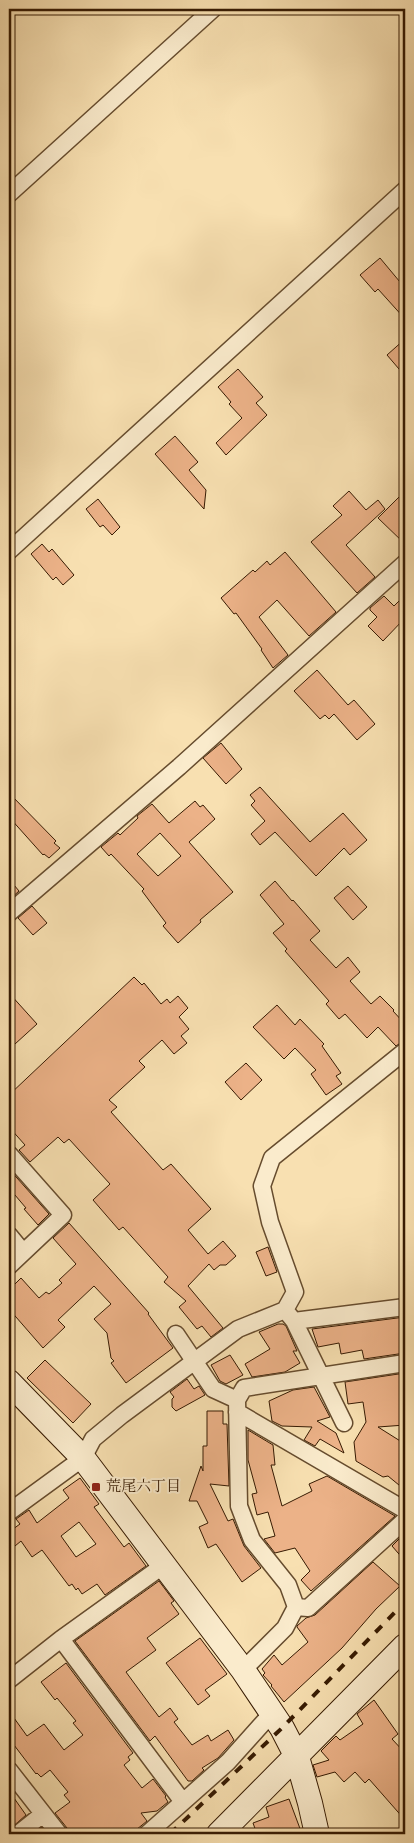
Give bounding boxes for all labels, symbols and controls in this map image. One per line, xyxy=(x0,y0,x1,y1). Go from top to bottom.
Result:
place label: 荒尾六丁目 xyxy=(106,1478,181,1495)
marker: 荒尾六丁目 xyxy=(90,1481,102,1493)

